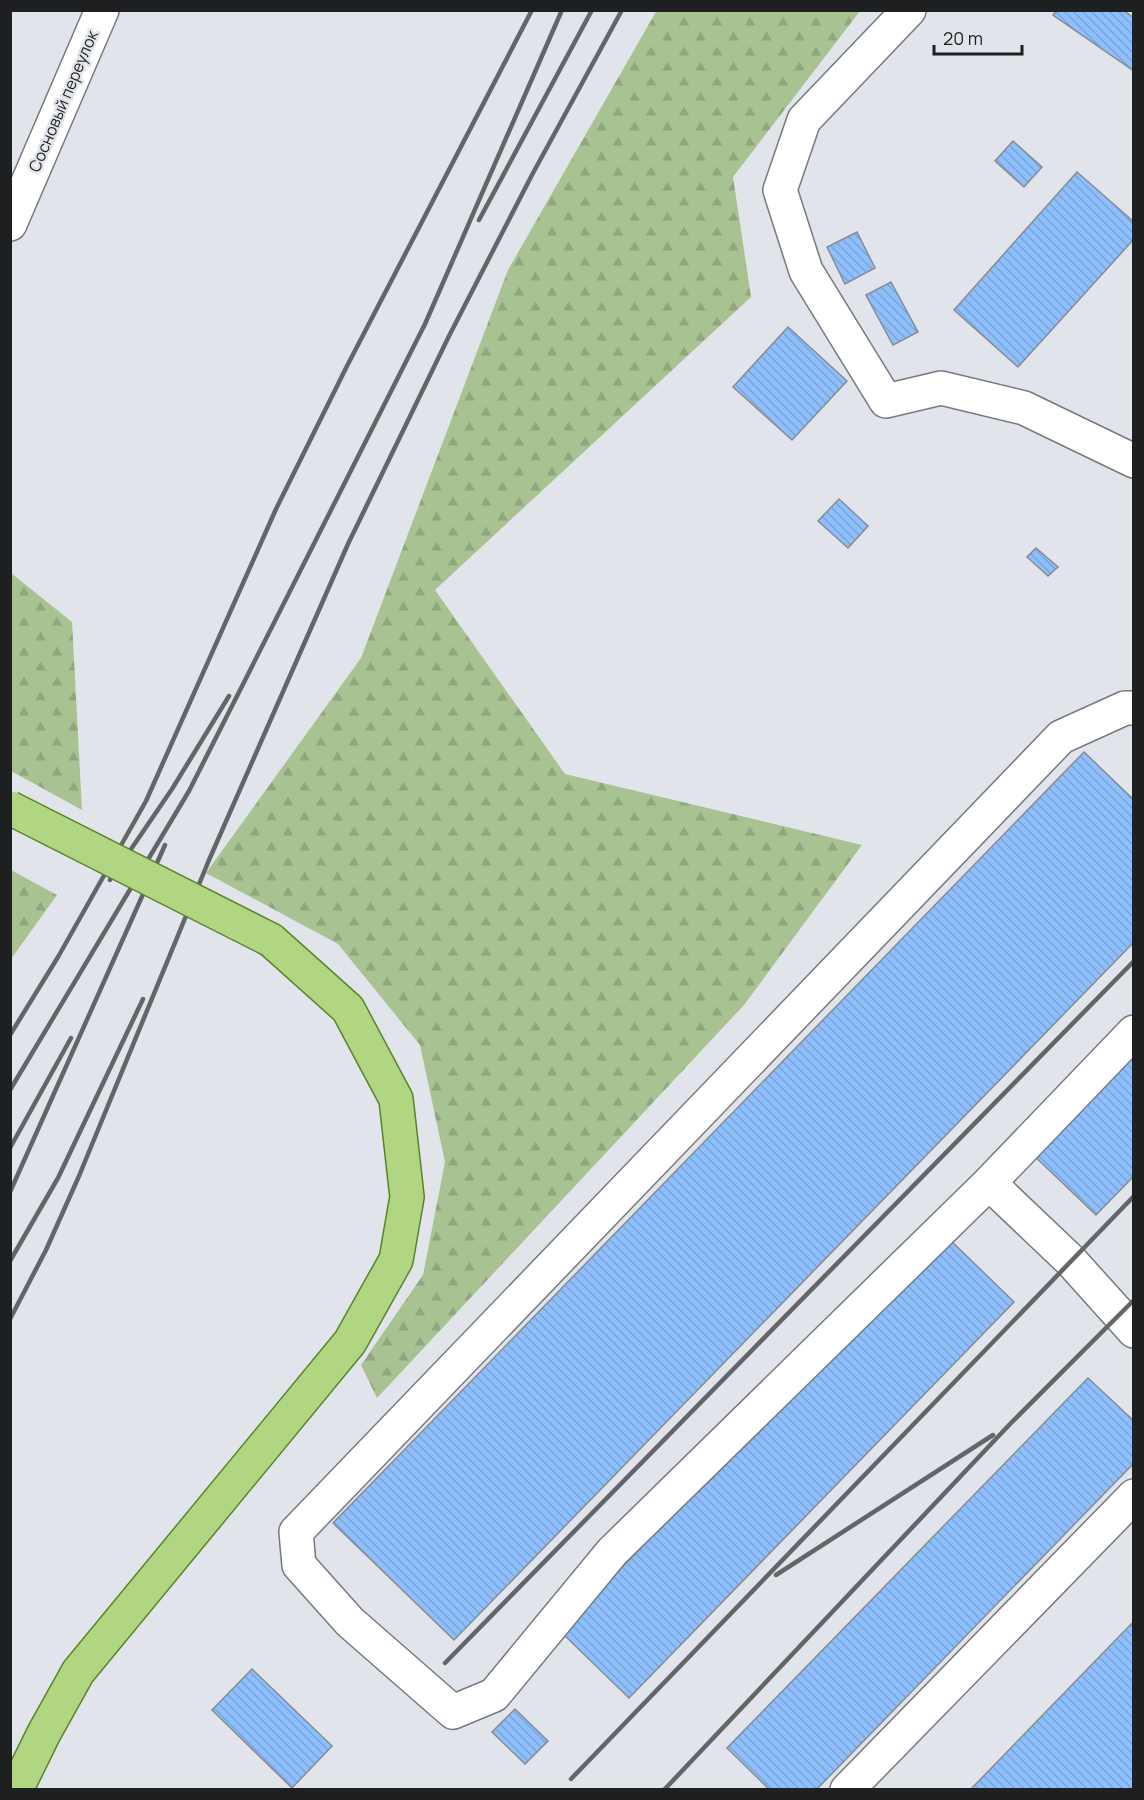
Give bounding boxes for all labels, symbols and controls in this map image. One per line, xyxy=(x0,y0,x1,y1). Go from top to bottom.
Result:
scale bar xyxy=(934,18,1022,56)
street label: Сосновый переулок xyxy=(23,26,103,175)
text: 20 m xyxy=(943,26,983,50)

